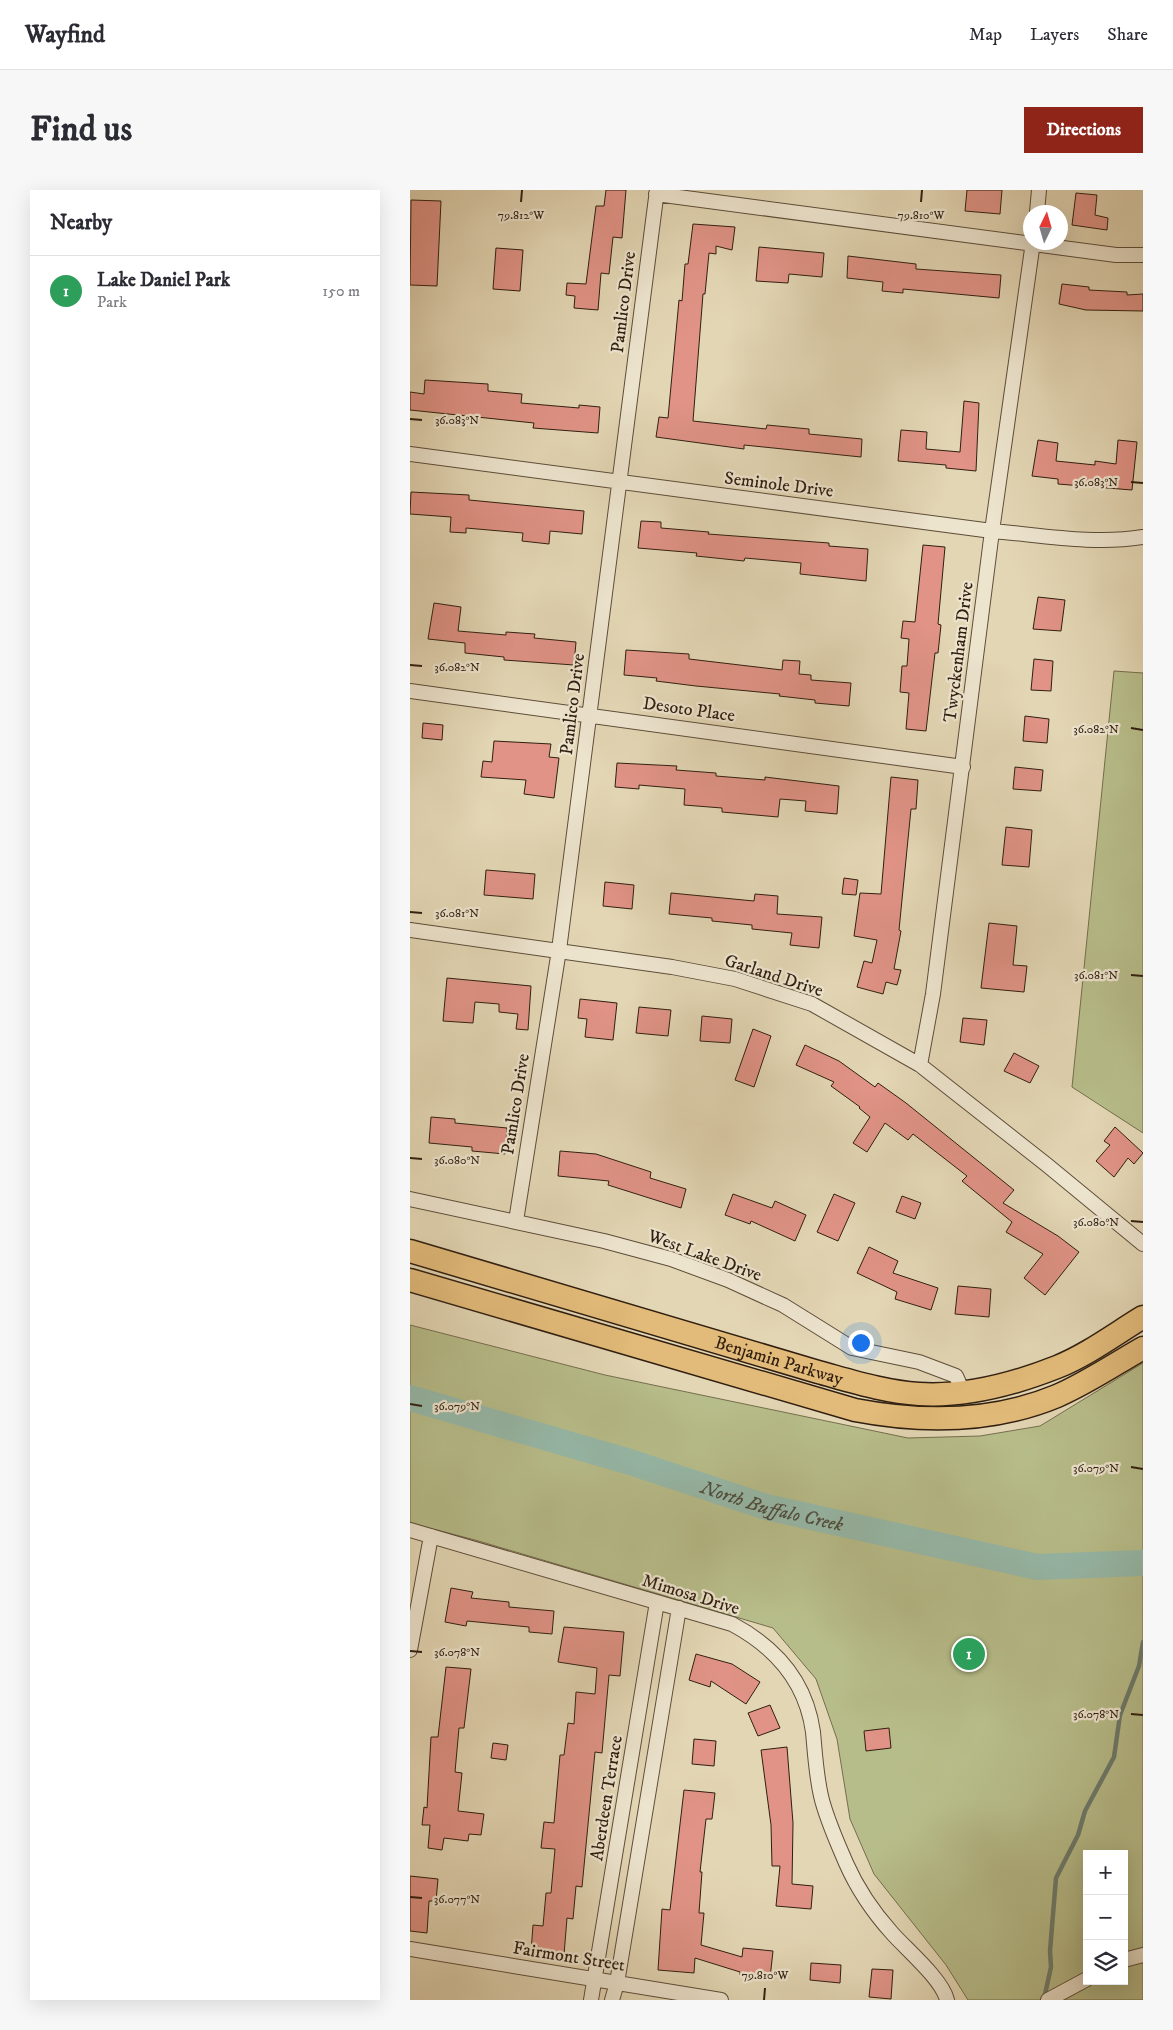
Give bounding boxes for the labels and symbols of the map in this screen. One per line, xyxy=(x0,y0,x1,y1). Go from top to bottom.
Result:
north arrow xyxy=(1023,205,1068,250)
text: 79.812°W xyxy=(498,208,545,223)
text: 79.810°W xyxy=(898,208,945,223)
street label: Pamlico Drive xyxy=(607,250,641,354)
text: 36.083°N xyxy=(435,413,479,428)
street label: Seminole Drive xyxy=(723,467,835,503)
text: 36.083°N xyxy=(1074,475,1118,490)
street label: Twyckenham Drive xyxy=(939,581,979,723)
street label: Pamlico Drive xyxy=(556,652,590,756)
text: 36.082°N xyxy=(434,660,480,675)
street label: Desoto Place xyxy=(641,693,736,727)
text: 36.082°N xyxy=(1073,722,1119,737)
text: 36.081°N xyxy=(435,906,479,921)
street label: Garland Drive xyxy=(722,950,826,1002)
text: 36.081°N xyxy=(1074,968,1118,983)
street label: Pamlico Drive xyxy=(497,1052,535,1156)
text: 36.080°N xyxy=(434,1153,480,1168)
text: 36.080°N xyxy=(1073,1215,1119,1230)
street label: West Lake Drive xyxy=(644,1225,765,1287)
your location xyxy=(848,1330,874,1356)
street label: Benjamin Parkway xyxy=(712,1332,846,1391)
text: 36.079°N xyxy=(434,1399,480,1414)
text: 36.079°N xyxy=(1073,1461,1119,1476)
water label: North Buffalo Creek xyxy=(697,1476,845,1537)
street label: Mimosa Drive xyxy=(639,1570,742,1620)
pin: 1 xyxy=(953,1635,985,1673)
text: 36.078°N xyxy=(434,1645,480,1660)
text: 36.078°N xyxy=(1073,1707,1119,1722)
street label: Aberdeen Terrace xyxy=(586,1734,628,1862)
text: 36.077°N xyxy=(434,1892,480,1907)
street label: Fairmont Street xyxy=(511,1937,627,1977)
text: 79.810°W xyxy=(742,1968,789,1983)

